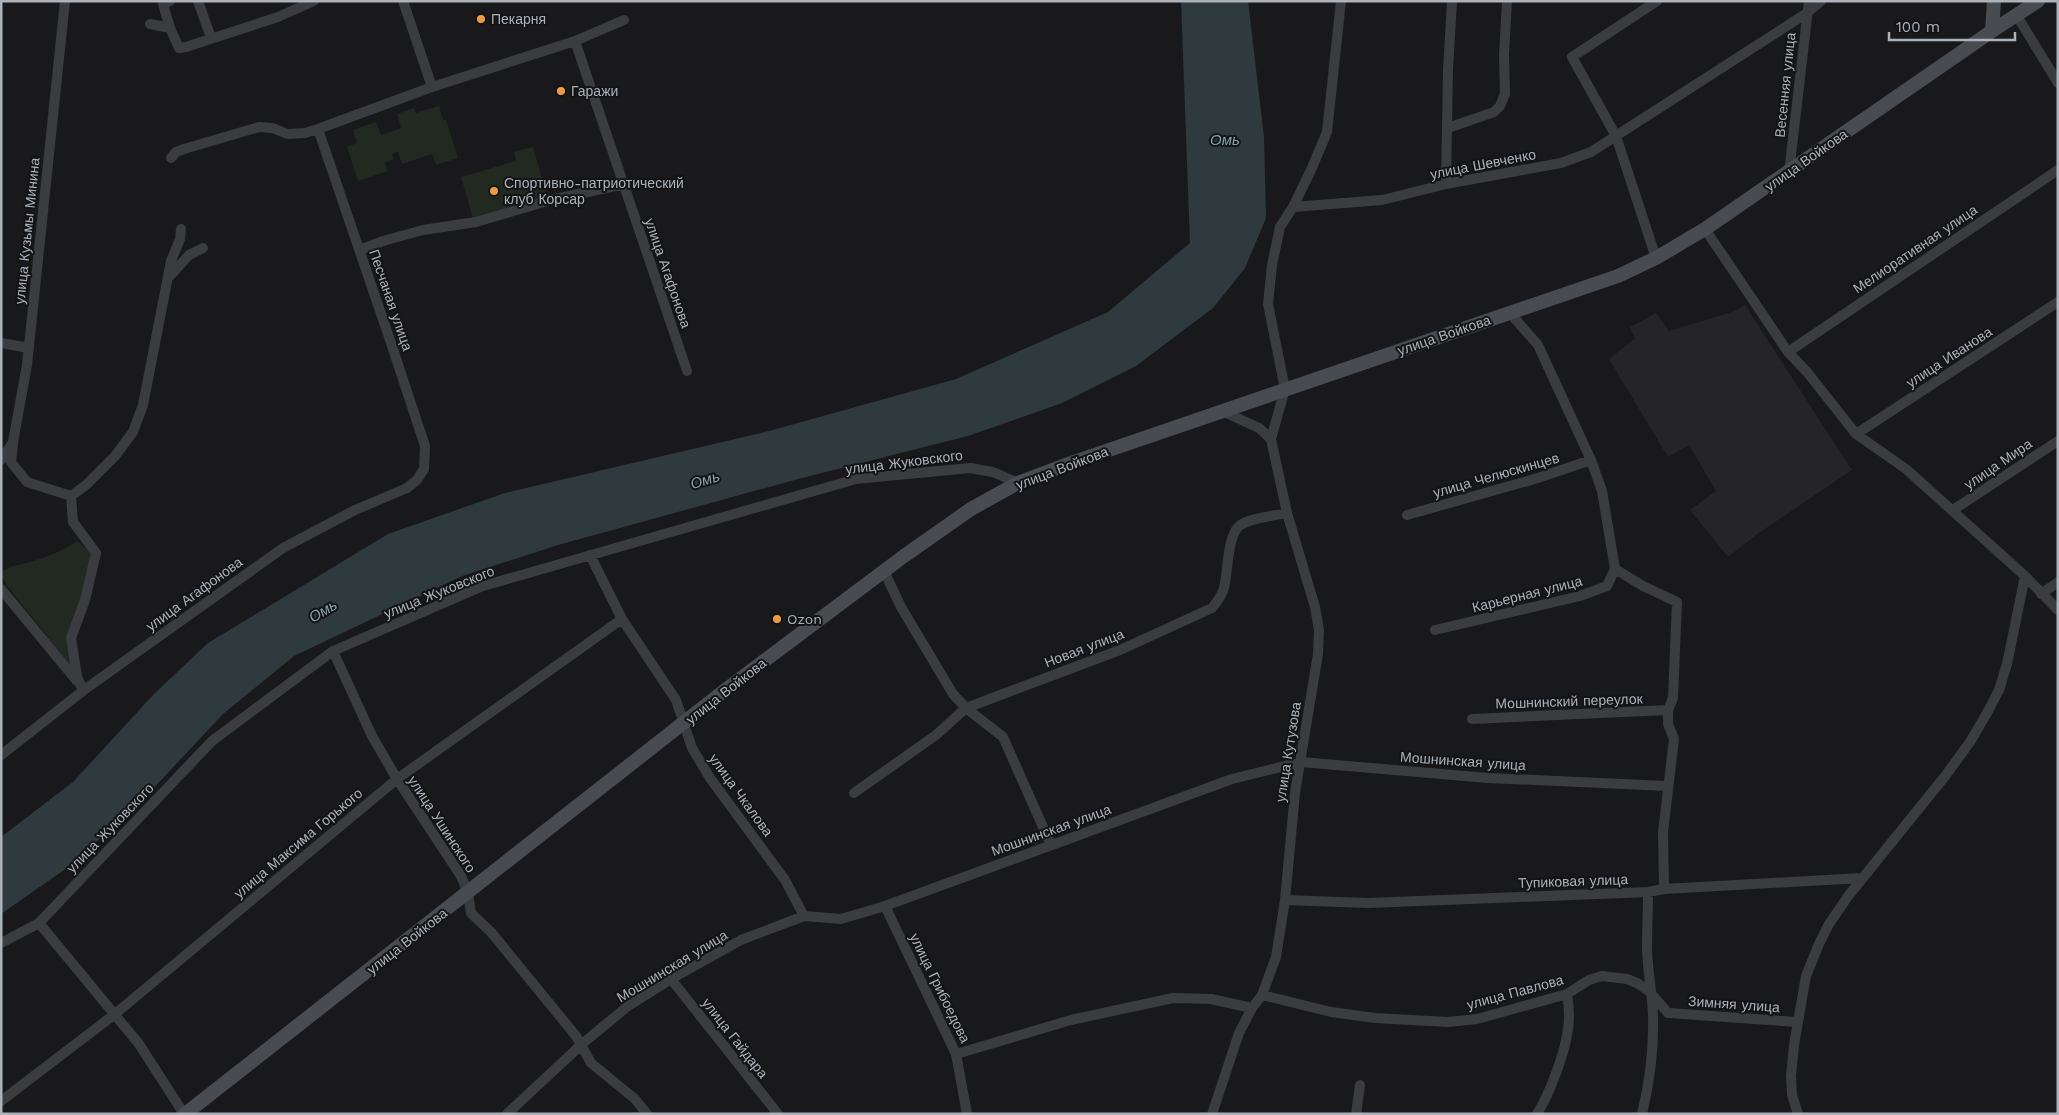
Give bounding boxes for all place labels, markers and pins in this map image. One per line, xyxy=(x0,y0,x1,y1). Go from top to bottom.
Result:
place label: Пекарня xyxy=(491,11,546,27)
marker: Пекарня xyxy=(475,13,487,25)
place label: Гаражи xyxy=(571,83,618,99)
marker: Гаражи xyxy=(555,85,567,97)
place label: Спортивно-патриотический клуб Корсар xyxy=(504,175,684,207)
marker: Спортивно-патриотический клуб Корсар xyxy=(488,185,500,197)
place label: Ozon xyxy=(787,611,822,627)
marker: Ozon xyxy=(771,613,783,625)

